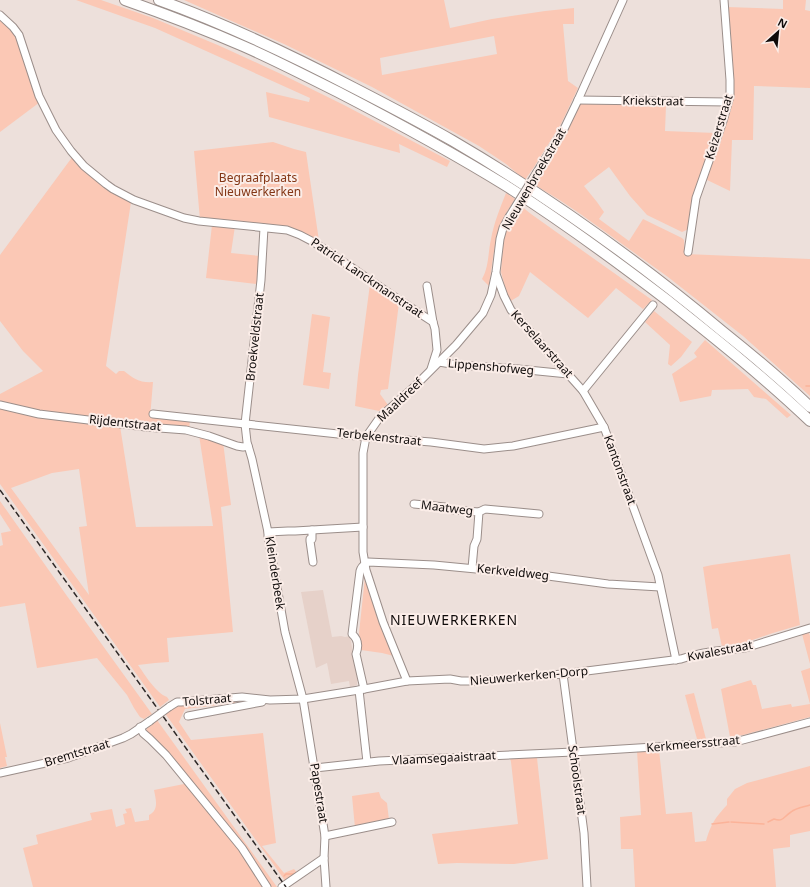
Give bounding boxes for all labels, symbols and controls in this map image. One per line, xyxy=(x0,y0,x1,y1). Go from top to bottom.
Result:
north arrow xyxy=(758,12,798,52)
text: N xyxy=(775,14,790,31)
street label: Kriekstraat xyxy=(622,91,684,110)
street label: Keizerstraat xyxy=(701,92,737,161)
street label: Nieuwenbroekstraat xyxy=(497,124,570,233)
park label: Begraafplaats Nieuwerkerken xyxy=(215,169,301,200)
street label: Patrick Lanckmanstraat xyxy=(308,234,427,322)
street label: Broekveldstraat xyxy=(241,291,268,382)
street label: Kerselaarstraat xyxy=(507,306,578,382)
street label: Lippenshofweg xyxy=(447,354,535,379)
street label: Maaldreef xyxy=(373,373,427,425)
street label: Rijdentstraat xyxy=(88,410,162,435)
street label: Terbekenstraat xyxy=(336,424,423,449)
street label: Kantonstraat xyxy=(600,433,641,508)
street label: Maatweg xyxy=(420,496,474,519)
street label: Kleinderbeek xyxy=(261,535,290,611)
street label: Kerkveldweg xyxy=(476,559,550,584)
district label: NIEUWERKERKEN xyxy=(390,610,518,629)
street label: Kwalestraat xyxy=(686,636,755,665)
street label: Nieuwerkerken-Dorp xyxy=(469,662,589,689)
street label: Tolstraat xyxy=(182,689,233,710)
street label: Kerkmeersstraat xyxy=(646,731,741,756)
street label: Bremtstraat xyxy=(42,734,112,771)
street label: Schoolstraat xyxy=(564,744,591,816)
street label: Vlaamsegaaistraat xyxy=(392,746,497,769)
street label: Papestraat xyxy=(306,762,333,825)

